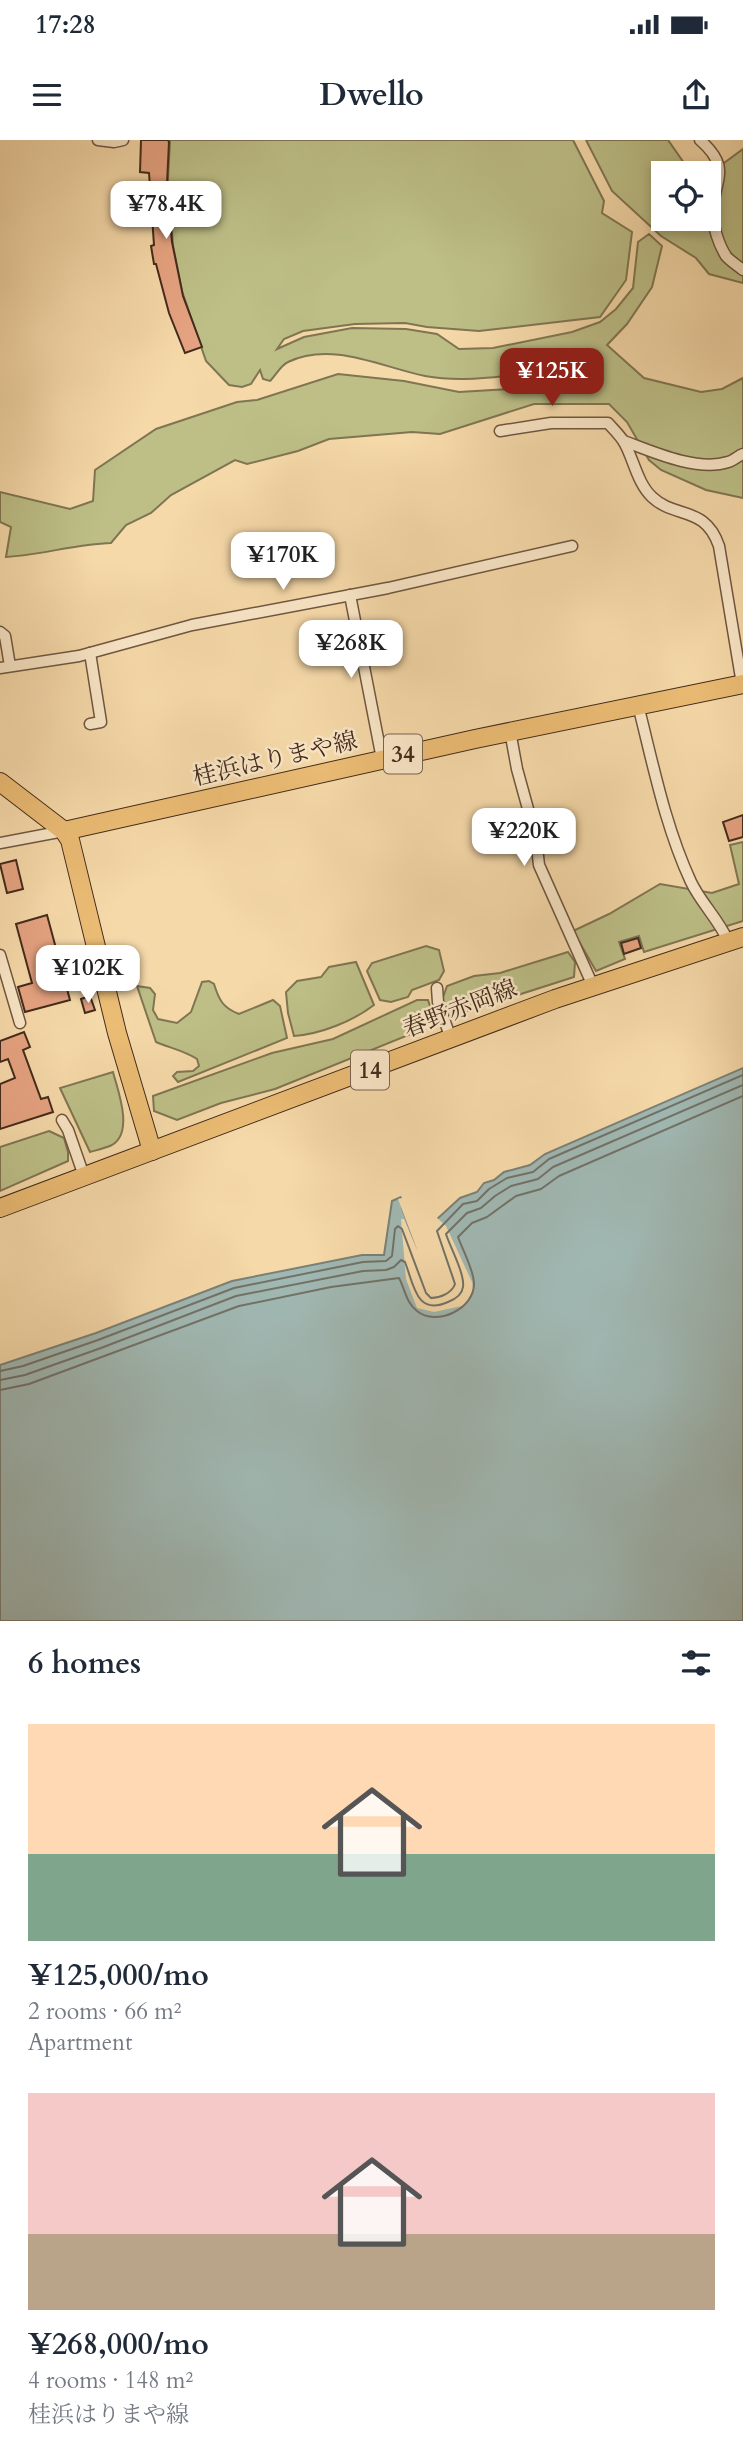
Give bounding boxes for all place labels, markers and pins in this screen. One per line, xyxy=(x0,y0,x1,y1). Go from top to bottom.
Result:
pin: ¥78.4K xyxy=(109,182,223,241)
pin: ¥125K xyxy=(503,348,601,408)
pin: ¥170K xyxy=(234,532,332,592)
pin: ¥268K xyxy=(302,620,400,680)
pin: ¥220K xyxy=(475,808,573,868)
pin: ¥102K xyxy=(39,946,137,1005)

